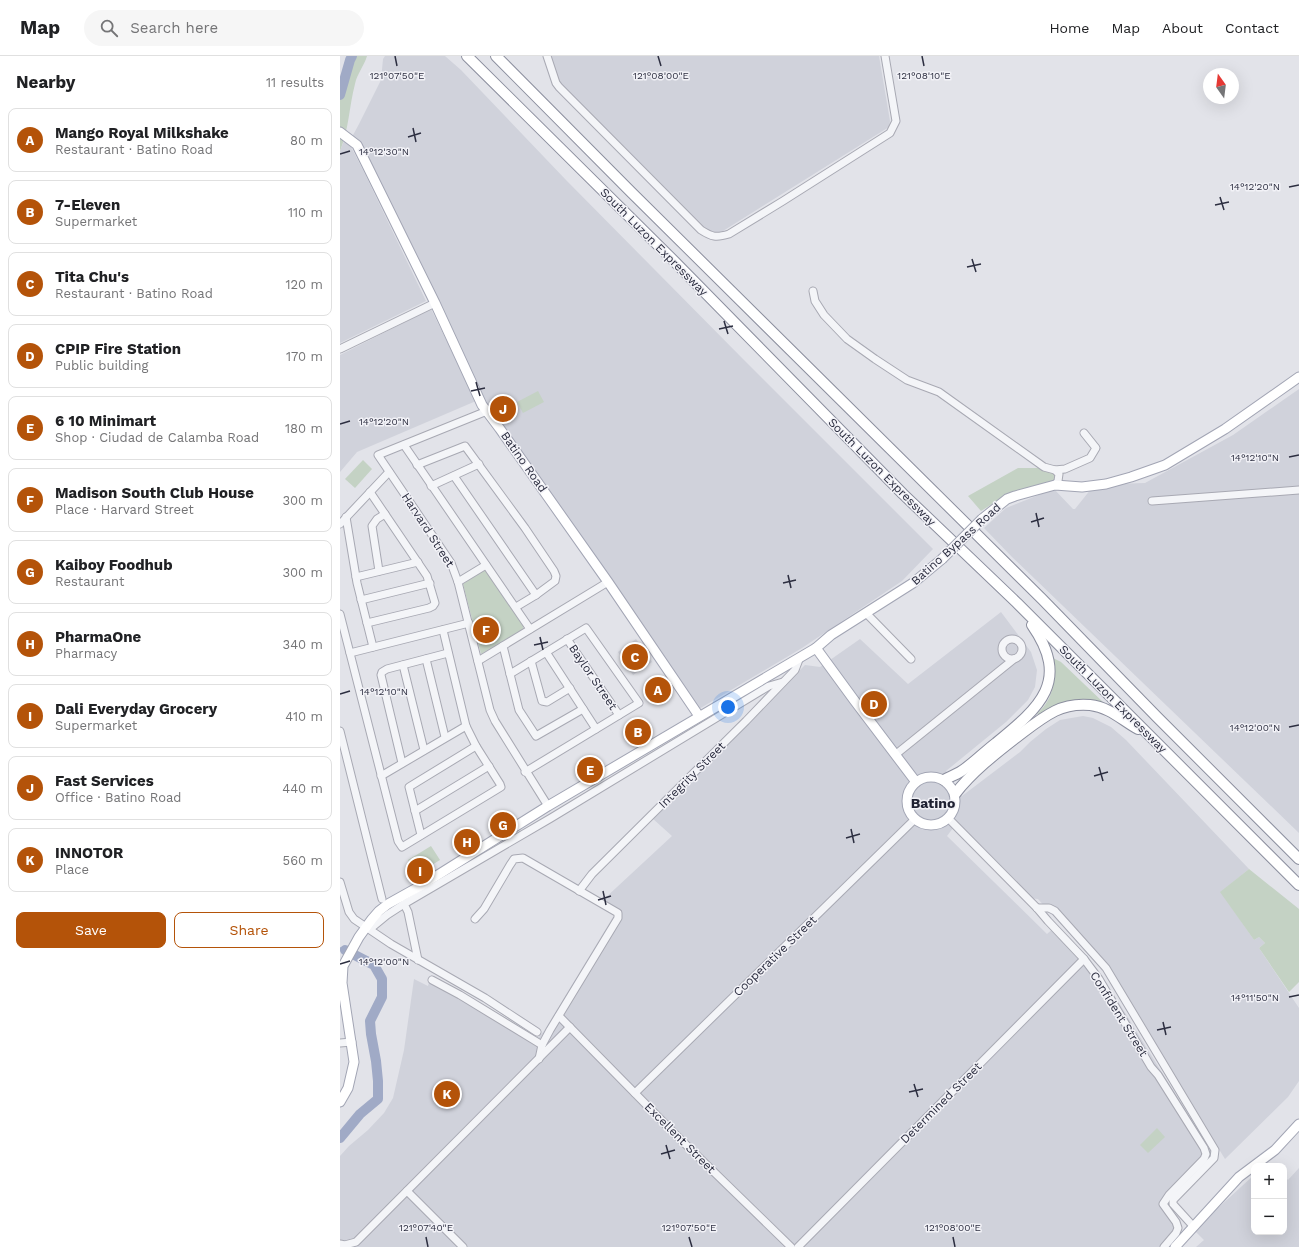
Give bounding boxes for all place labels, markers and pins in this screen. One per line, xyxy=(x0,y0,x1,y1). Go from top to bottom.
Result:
pin: J xyxy=(490,394,516,424)
pin: F xyxy=(473,615,499,645)
pin: C xyxy=(622,642,648,672)
pin: A xyxy=(645,675,671,705)
pin: D xyxy=(861,689,887,719)
pin: B xyxy=(625,717,651,747)
pin: E xyxy=(577,755,603,785)
pin: G xyxy=(490,810,516,840)
pin: H xyxy=(454,827,480,857)
pin: I xyxy=(407,856,433,886)
pin: K xyxy=(434,1079,460,1109)

